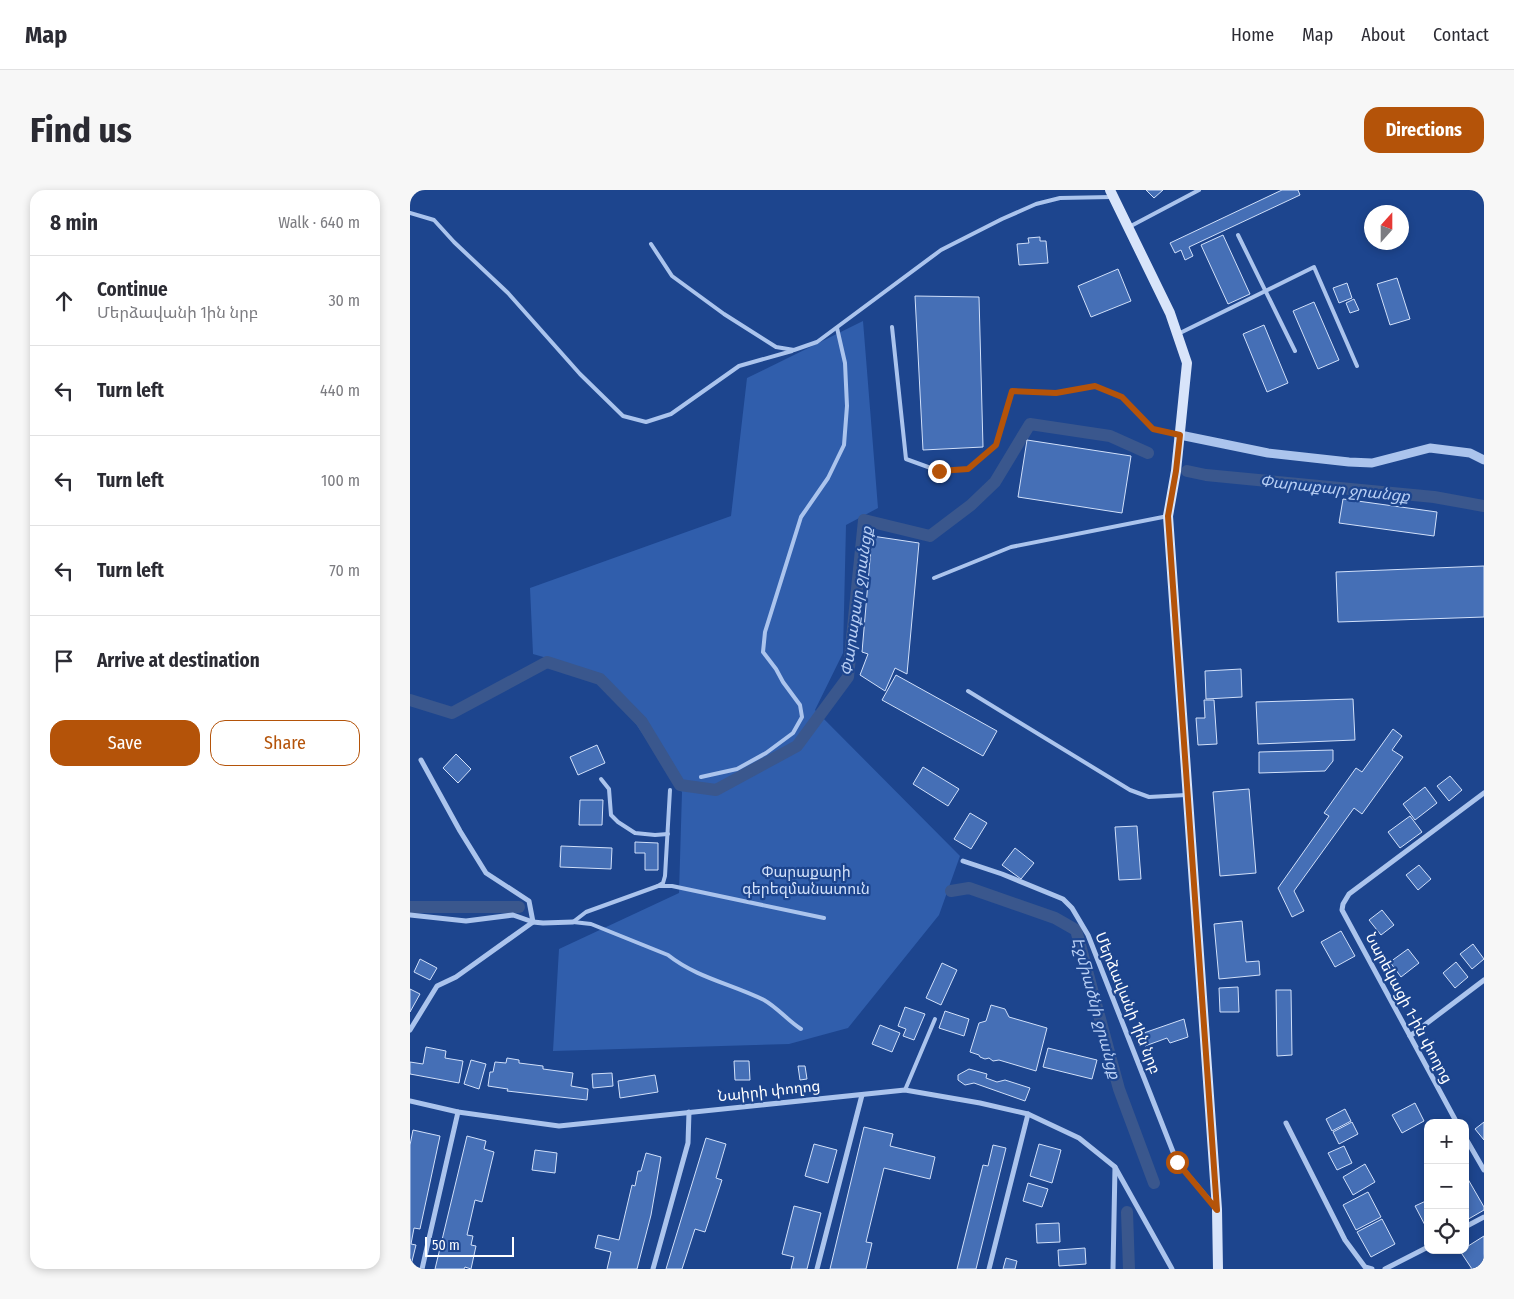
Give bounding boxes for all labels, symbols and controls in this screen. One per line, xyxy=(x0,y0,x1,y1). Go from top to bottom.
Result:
text: Map xyxy=(25,21,67,49)
text: Home xyxy=(1231,24,1274,46)
text: Map xyxy=(1302,24,1333,46)
text: About xyxy=(1361,24,1405,46)
text: Contact xyxy=(1433,24,1489,46)
button: Directions xyxy=(1364,107,1484,153)
text: Find us xyxy=(30,109,132,151)
north arrow xyxy=(1364,205,1409,250)
text: 8 min xyxy=(50,210,98,236)
text: Walk · 640 m xyxy=(278,213,360,232)
text: Continue xyxy=(97,278,168,301)
icon: ahead xyxy=(50,287,78,315)
text: 30 m xyxy=(328,291,360,310)
text: Մերձավանի 1ին նրբ xyxy=(97,303,258,322)
icon: left xyxy=(50,377,78,405)
text: Turn left xyxy=(97,379,164,402)
text: 440 m xyxy=(320,381,360,400)
route end xyxy=(928,460,951,483)
icon: left xyxy=(50,467,78,495)
text: Turn left xyxy=(97,469,164,492)
text: 100 m xyxy=(321,471,360,490)
water label: Փարաքար ջրանցք xyxy=(1259,471,1412,506)
water label: Փարաքար ջրանցք xyxy=(837,524,877,677)
icon: left xyxy=(50,557,78,585)
text: Turn left xyxy=(97,559,164,582)
text: 70 m xyxy=(329,561,360,580)
icon: arrive xyxy=(50,647,78,675)
text: Arrive at destination xyxy=(97,649,260,672)
button: Save xyxy=(50,720,200,766)
button: Share xyxy=(210,720,360,766)
park label: Փարաքարի գերեզմանատուն xyxy=(742,863,870,898)
street label: Մերձավանի 1ին նրբ xyxy=(1091,930,1165,1076)
street label: Նարեկացի 1-ին փողոց xyxy=(1362,930,1456,1086)
water label: Էջմիածնի ջրանցք xyxy=(1068,935,1125,1082)
street label: Նաիրի փողոց xyxy=(717,1077,821,1105)
map controls xyxy=(1424,1119,1469,1254)
button: + xyxy=(1424,1119,1469,1164)
route start xyxy=(1166,1151,1189,1174)
button: − xyxy=(1424,1164,1469,1209)
button: locate xyxy=(1424,1209,1469,1254)
scale bar xyxy=(425,1234,514,1257)
text: 50 m xyxy=(432,1237,460,1254)

